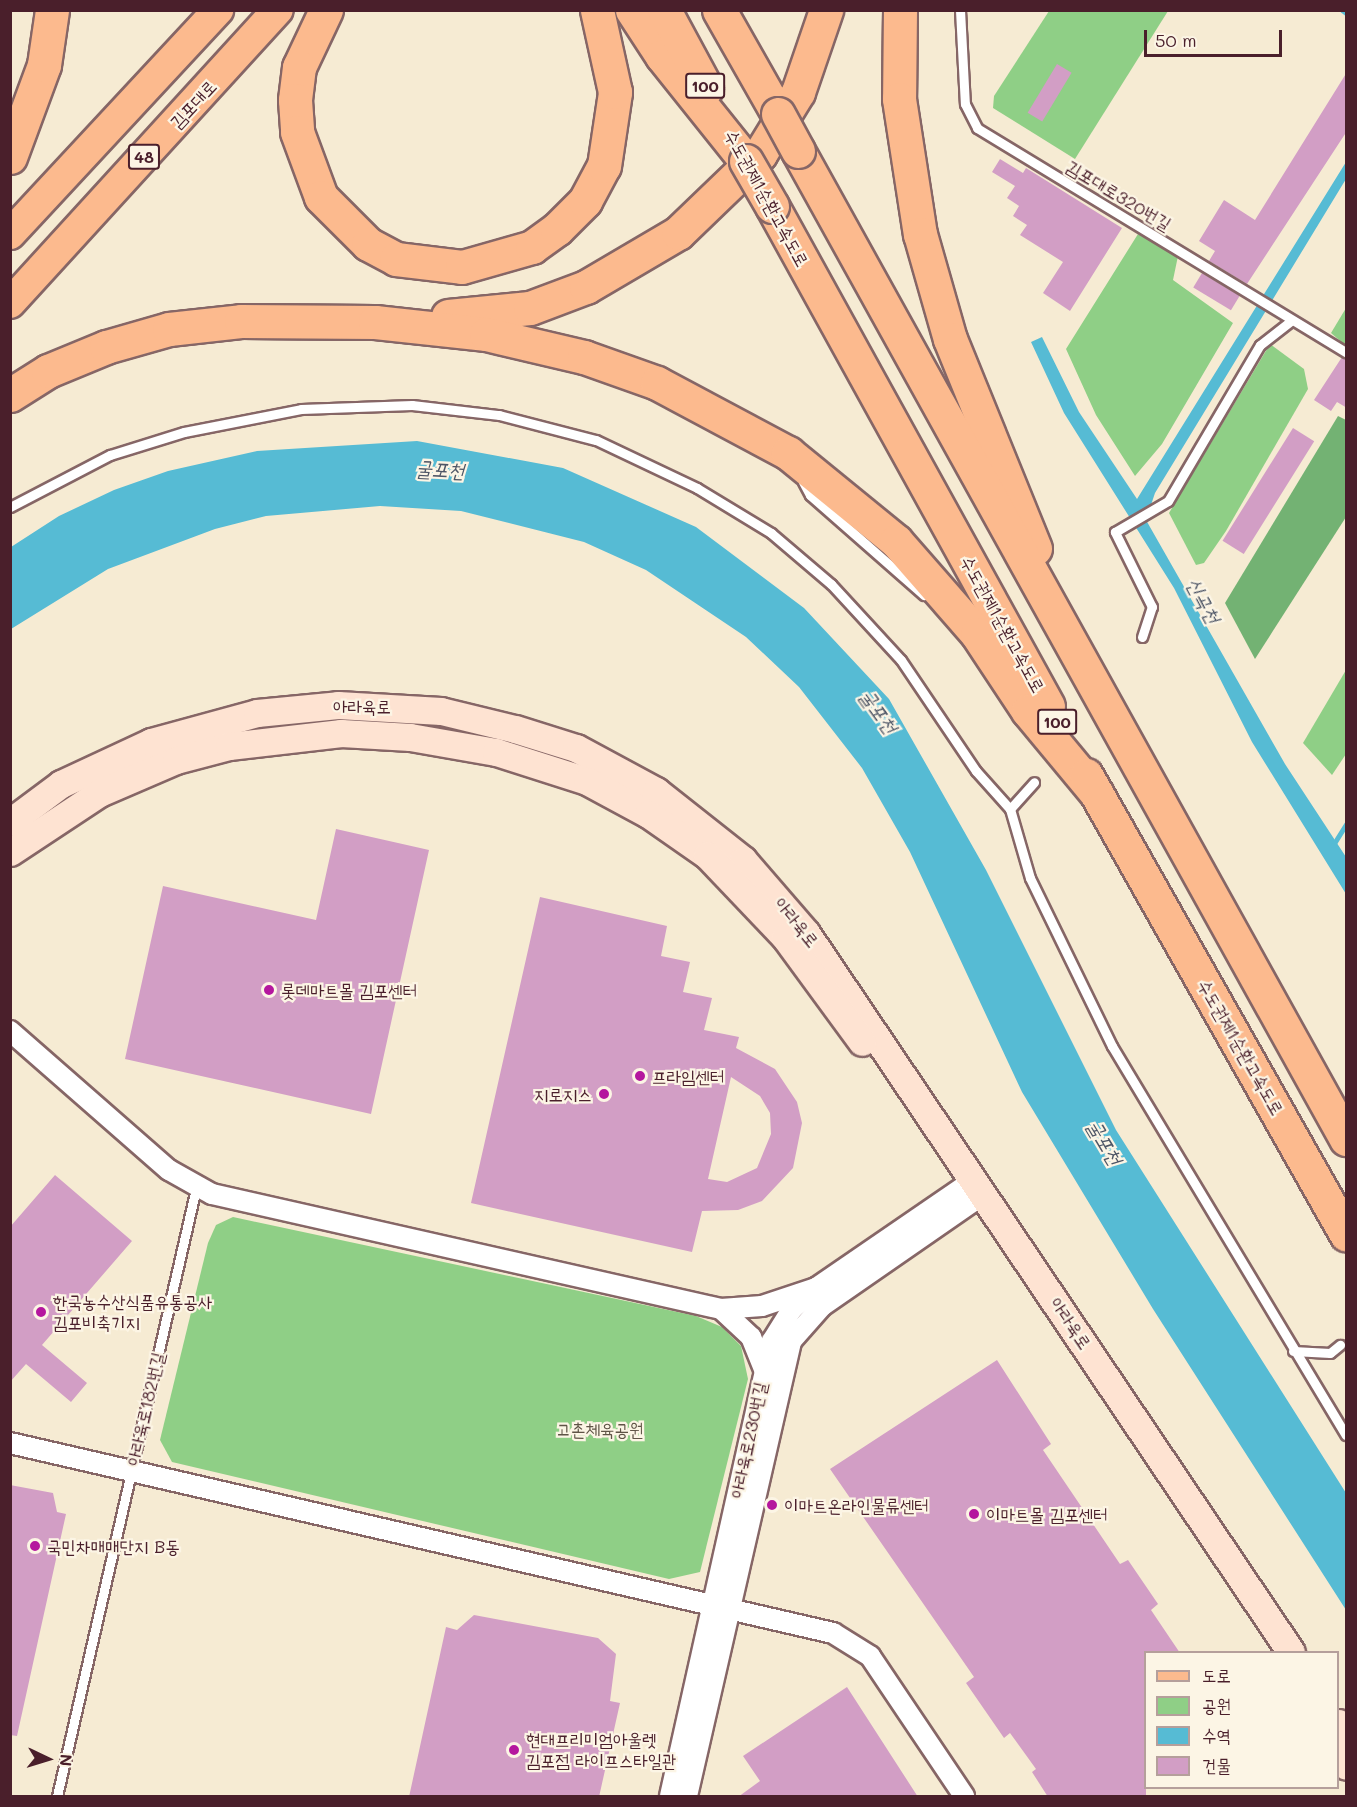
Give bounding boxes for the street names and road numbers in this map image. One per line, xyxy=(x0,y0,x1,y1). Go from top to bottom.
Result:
road number: 100 xyxy=(684,73,726,99)
street label: 김포대로 xyxy=(165,75,221,133)
street label: 수도권제1순환고속도로 xyxy=(720,126,814,270)
road number: 48 xyxy=(128,144,160,170)
street label: 김포대로320번길 xyxy=(1063,155,1175,235)
street label: 수도권제1순환고속도로 xyxy=(956,552,1050,696)
street label: 아라육로 xyxy=(333,695,391,717)
road number: 100 xyxy=(1036,709,1078,735)
street label: 아라육로 xyxy=(770,893,824,951)
street label: 수도권제1순환고속도로 xyxy=(1193,975,1289,1119)
street label: 아라육로 xyxy=(1046,1293,1096,1353)
street label: 아라육로182번길 xyxy=(121,1350,169,1468)
street label: 아라육로230번길 xyxy=(725,1380,771,1500)

